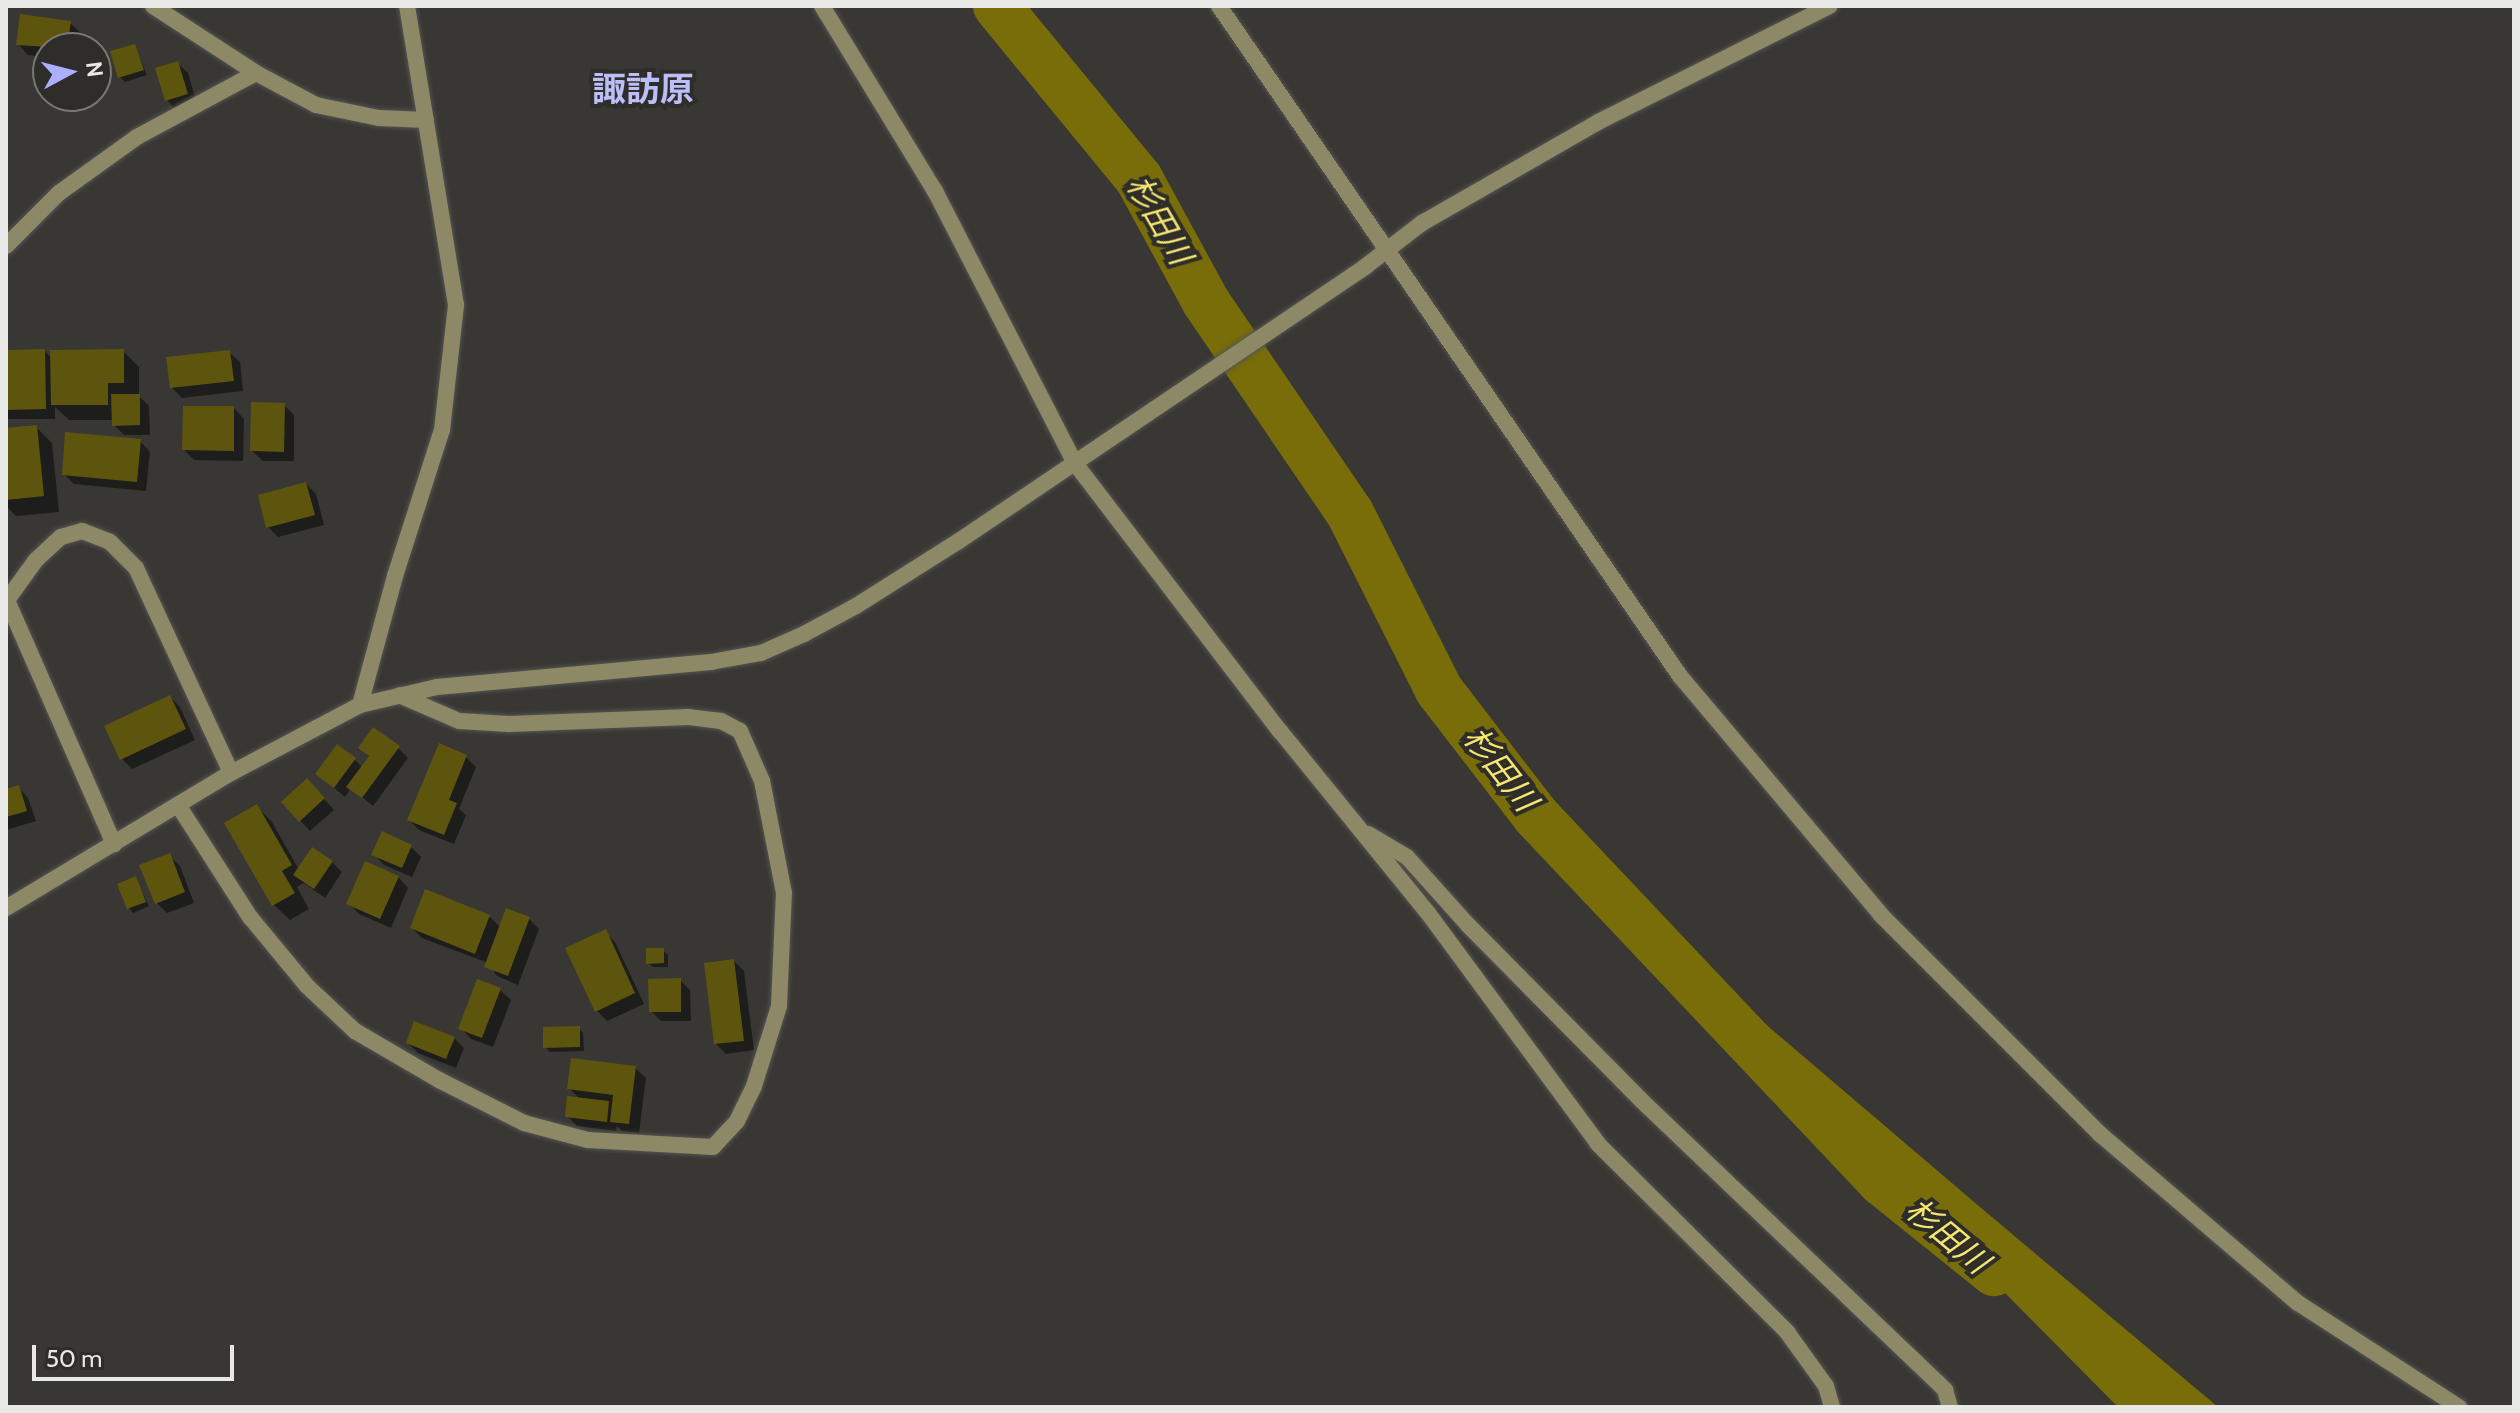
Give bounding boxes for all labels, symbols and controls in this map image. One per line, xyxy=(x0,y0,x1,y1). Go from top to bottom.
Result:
north arrow xyxy=(32,32,112,112)
text: N xyxy=(80,60,109,79)
district label: 諏訪原 xyxy=(592,70,694,110)
water label: 杉田川 xyxy=(1118,169,1200,271)
water label: 杉田川 xyxy=(1455,719,1545,819)
water label: 杉田川 xyxy=(1898,1190,1996,1282)
scale bar xyxy=(36,1329,238,1379)
text: 50 m xyxy=(46,1344,102,1373)

